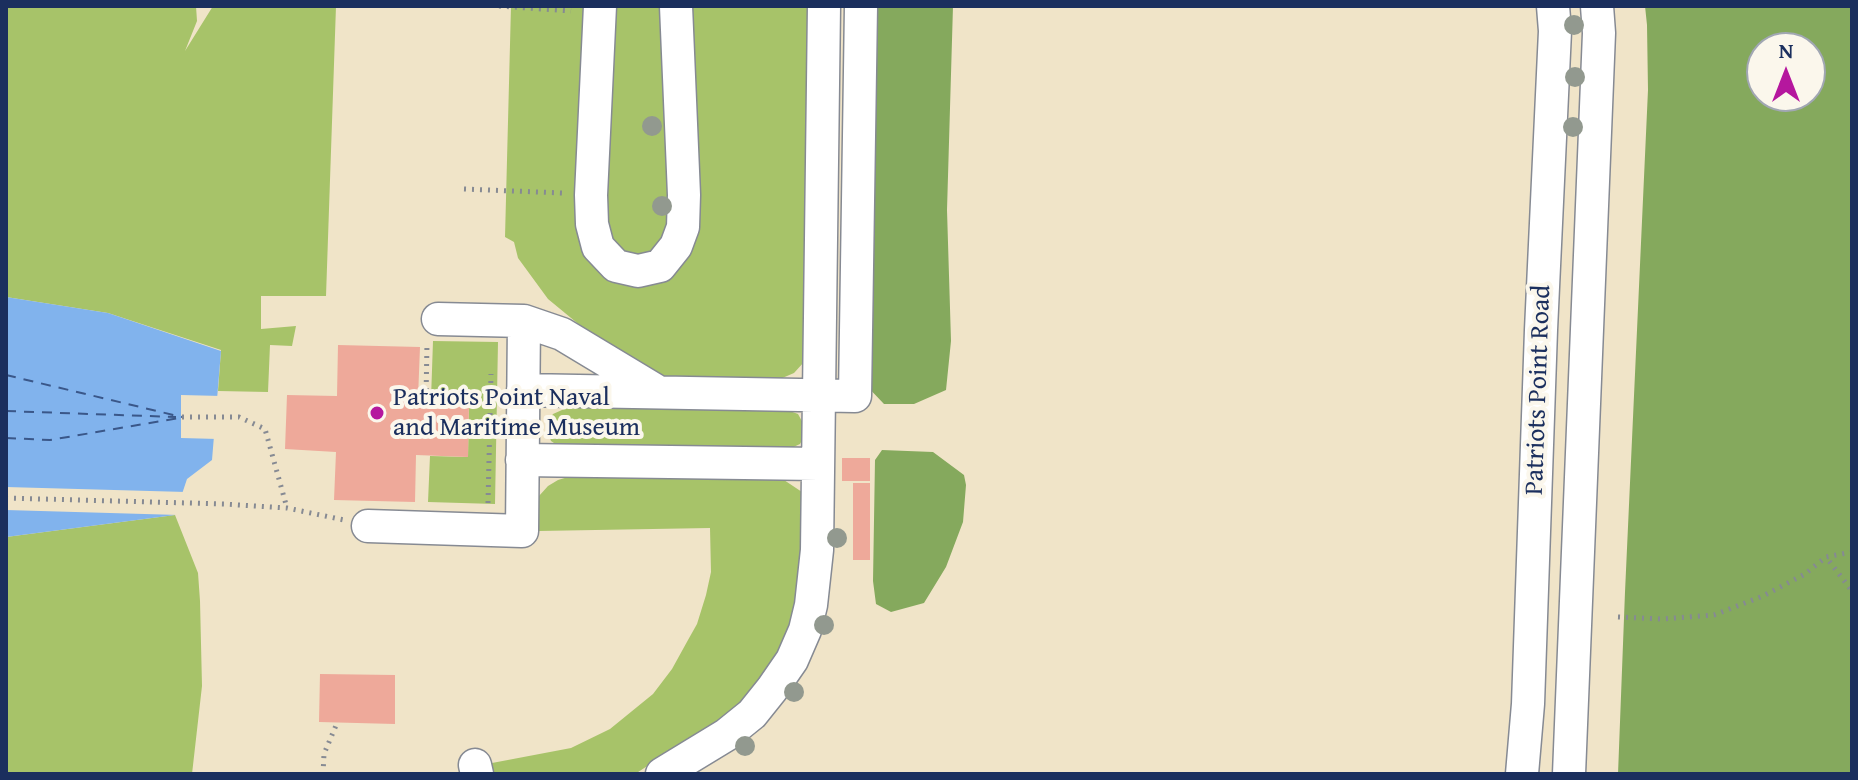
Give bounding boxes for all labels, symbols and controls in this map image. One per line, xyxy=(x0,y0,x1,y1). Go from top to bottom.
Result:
north arrow xyxy=(1746,32,1826,112)
text: N xyxy=(1779,34,1793,66)
street label: Patriots Point Road xyxy=(1520,284,1558,496)
place label: Patriots Point Naval and Maritime Museum xyxy=(393,382,640,444)
marker: Patriots Point Naval and Maritime Museum xyxy=(368,404,386,422)

